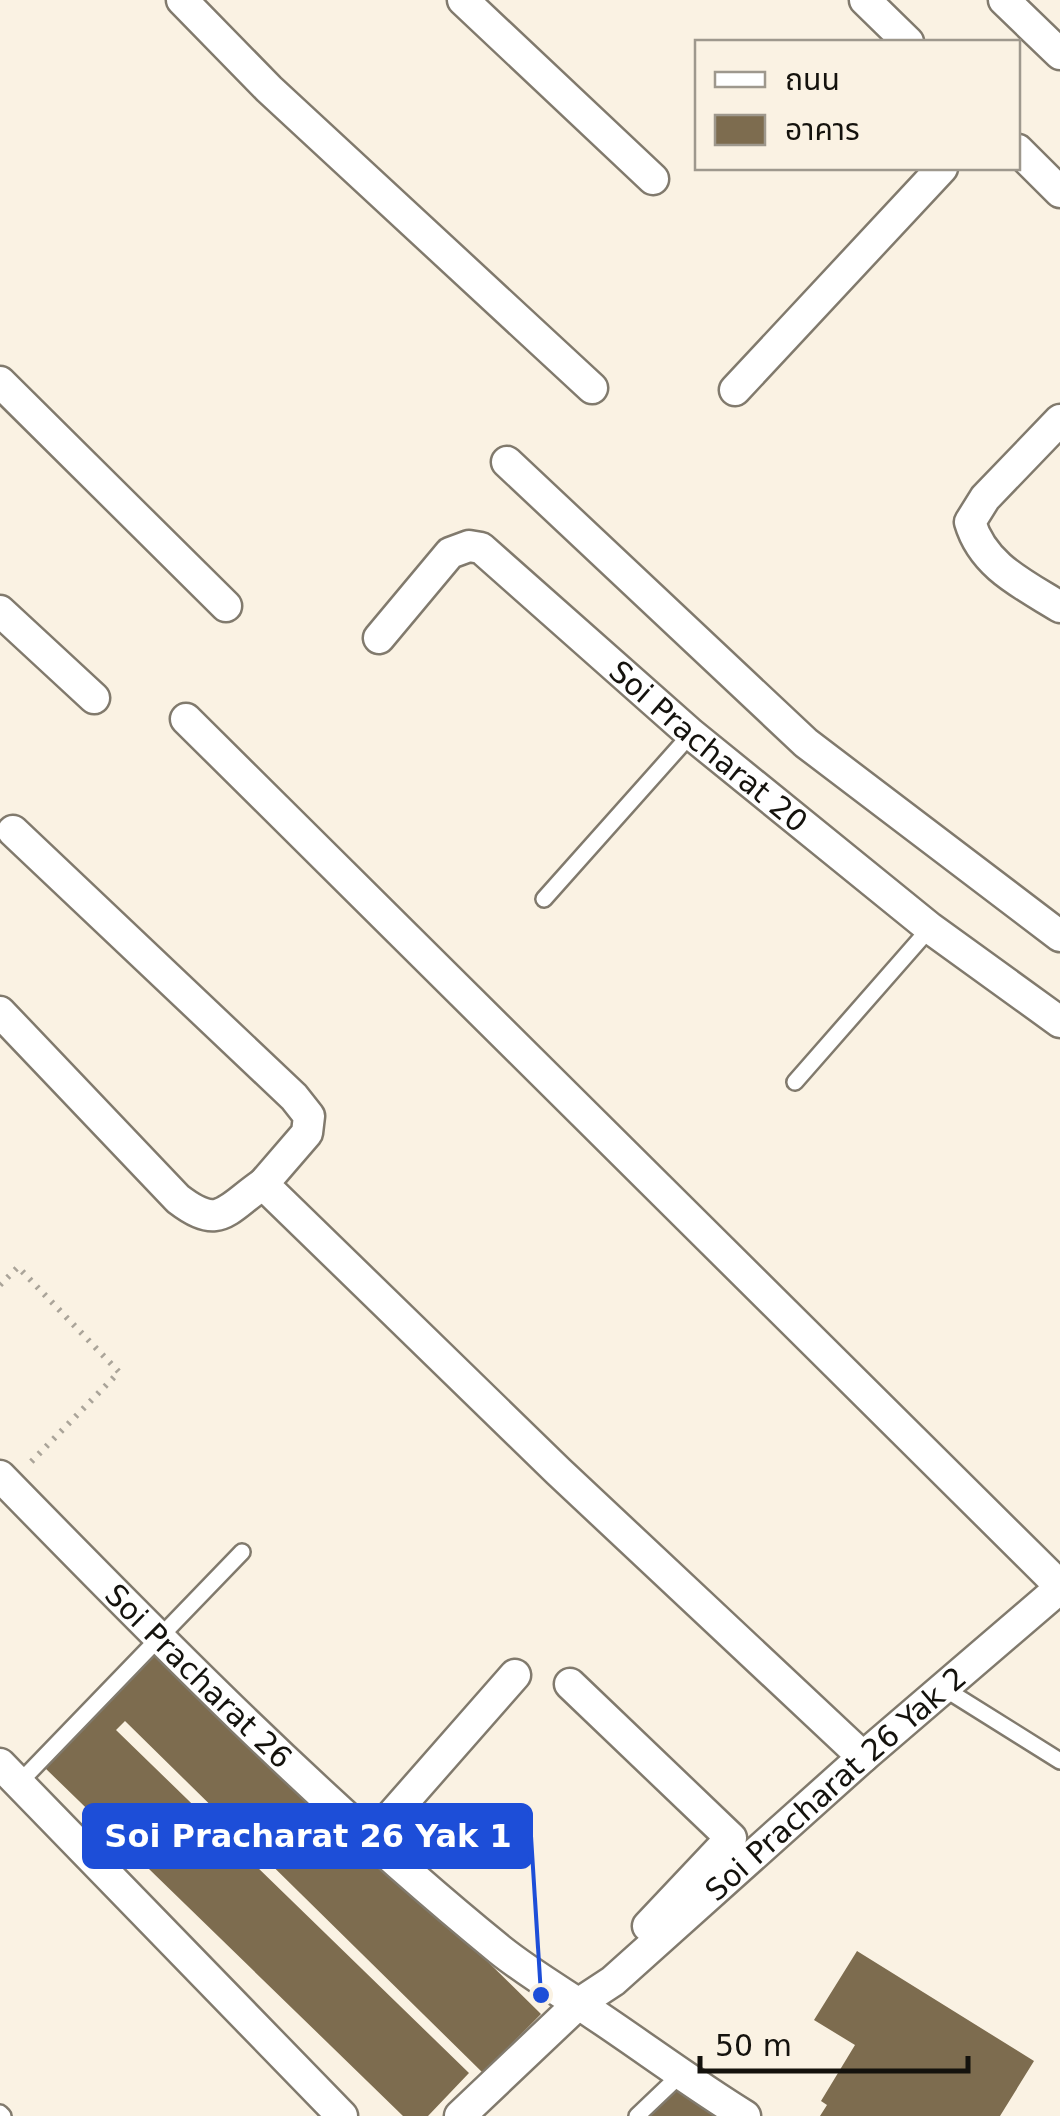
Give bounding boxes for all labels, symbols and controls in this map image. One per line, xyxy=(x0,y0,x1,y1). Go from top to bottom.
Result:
legend xyxy=(695,40,1020,170)
text: ถนน xyxy=(785,62,840,97)
text: อาคาร xyxy=(785,112,860,147)
street label: Soi Pracharat 20 xyxy=(603,653,815,839)
street label: Soi Pracharat 26 xyxy=(98,1577,300,1775)
street label: Soi Pracharat 26 Yak 2 xyxy=(698,1659,973,1908)
callout: Soi Pracharat 26 Yak 1 xyxy=(84,1805,531,1867)
text: Soi Pracharat 26 Yak 1 xyxy=(104,1817,512,1855)
scale bar xyxy=(700,2011,968,2073)
text: 50 m xyxy=(715,2028,792,2063)

